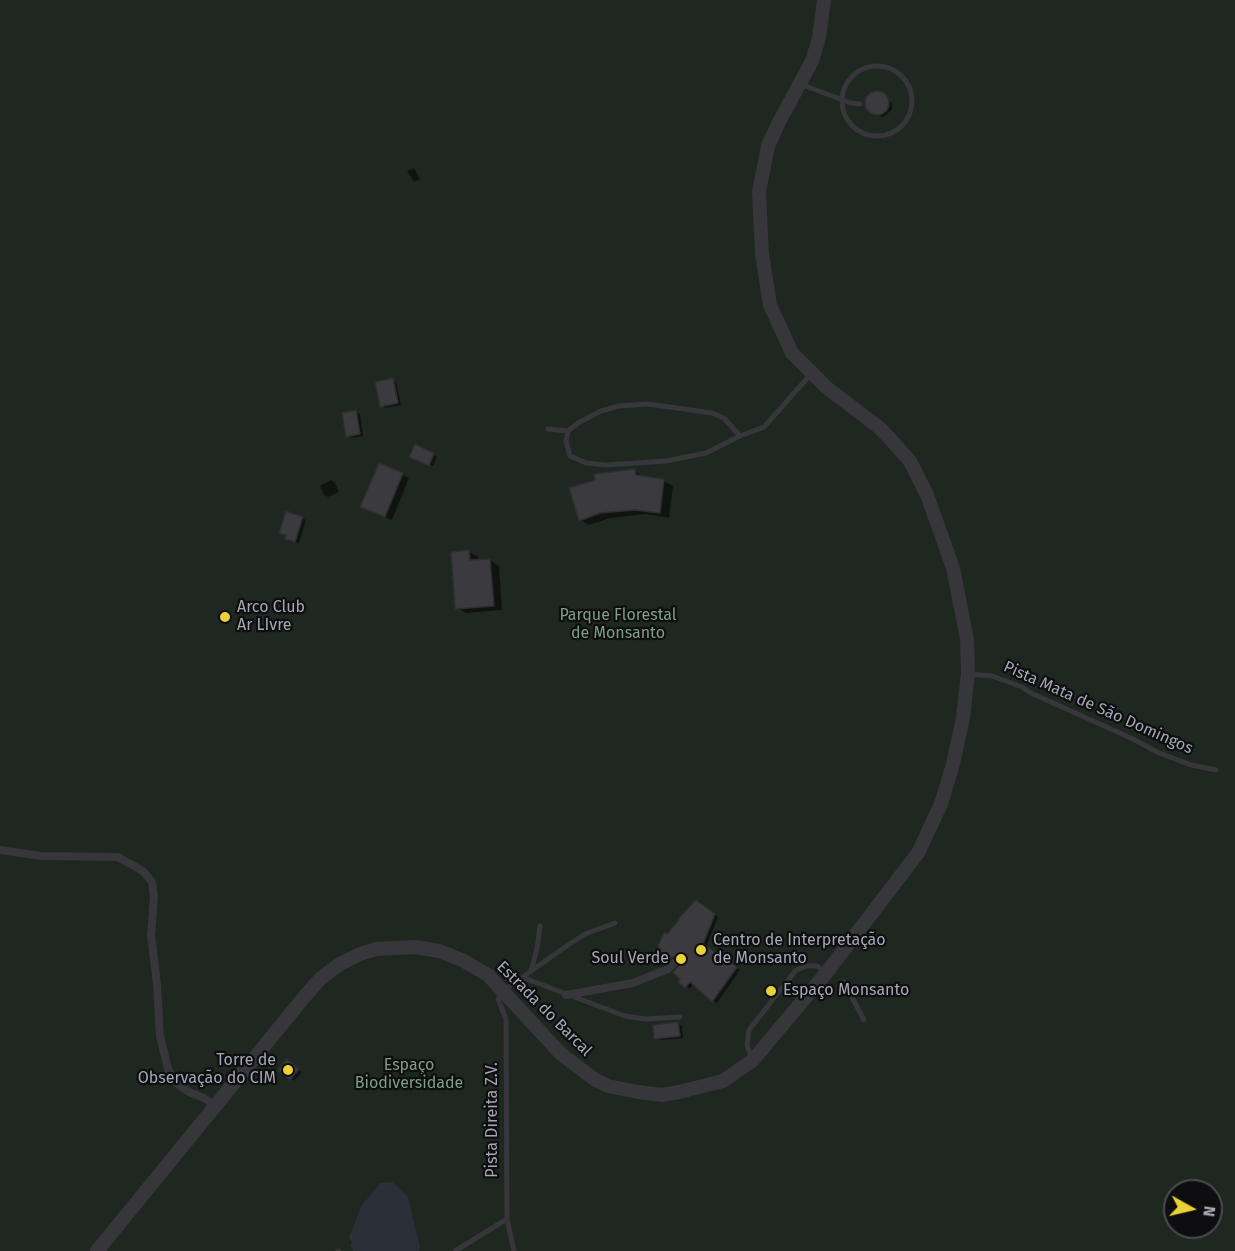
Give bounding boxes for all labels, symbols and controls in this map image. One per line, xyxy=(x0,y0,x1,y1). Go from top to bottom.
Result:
place label: Arco Club Ar LIvre xyxy=(237,598,305,636)
park label: Parque Florestal de Monsanto xyxy=(559,606,677,644)
marker: Arco Club Ar LIvre xyxy=(218,610,232,624)
street label: Pista Mata de São Domingos xyxy=(1000,657,1196,759)
place label: Centro de Interpretação de Monsanto xyxy=(713,931,886,969)
marker: Centro de Interpretação de Monsanto xyxy=(694,943,708,957)
place label: Soul Verde xyxy=(591,949,669,969)
marker: Soul Verde xyxy=(674,952,688,966)
street label: Estrada do Barcal xyxy=(492,957,596,1061)
place label: Espaço Monsanto xyxy=(783,981,909,1001)
marker: Espaço Monsanto xyxy=(764,984,778,998)
place label: Torre de Observação do CIM xyxy=(138,1051,276,1089)
park label: Espaço Biodiversidade xyxy=(355,1056,463,1094)
street label: Pista Direita Z.V. xyxy=(483,1062,503,1178)
marker: Torre de Observação do CIM xyxy=(281,1063,295,1077)
north arrow xyxy=(1163,1179,1223,1239)
text: N xyxy=(1199,1205,1219,1218)

